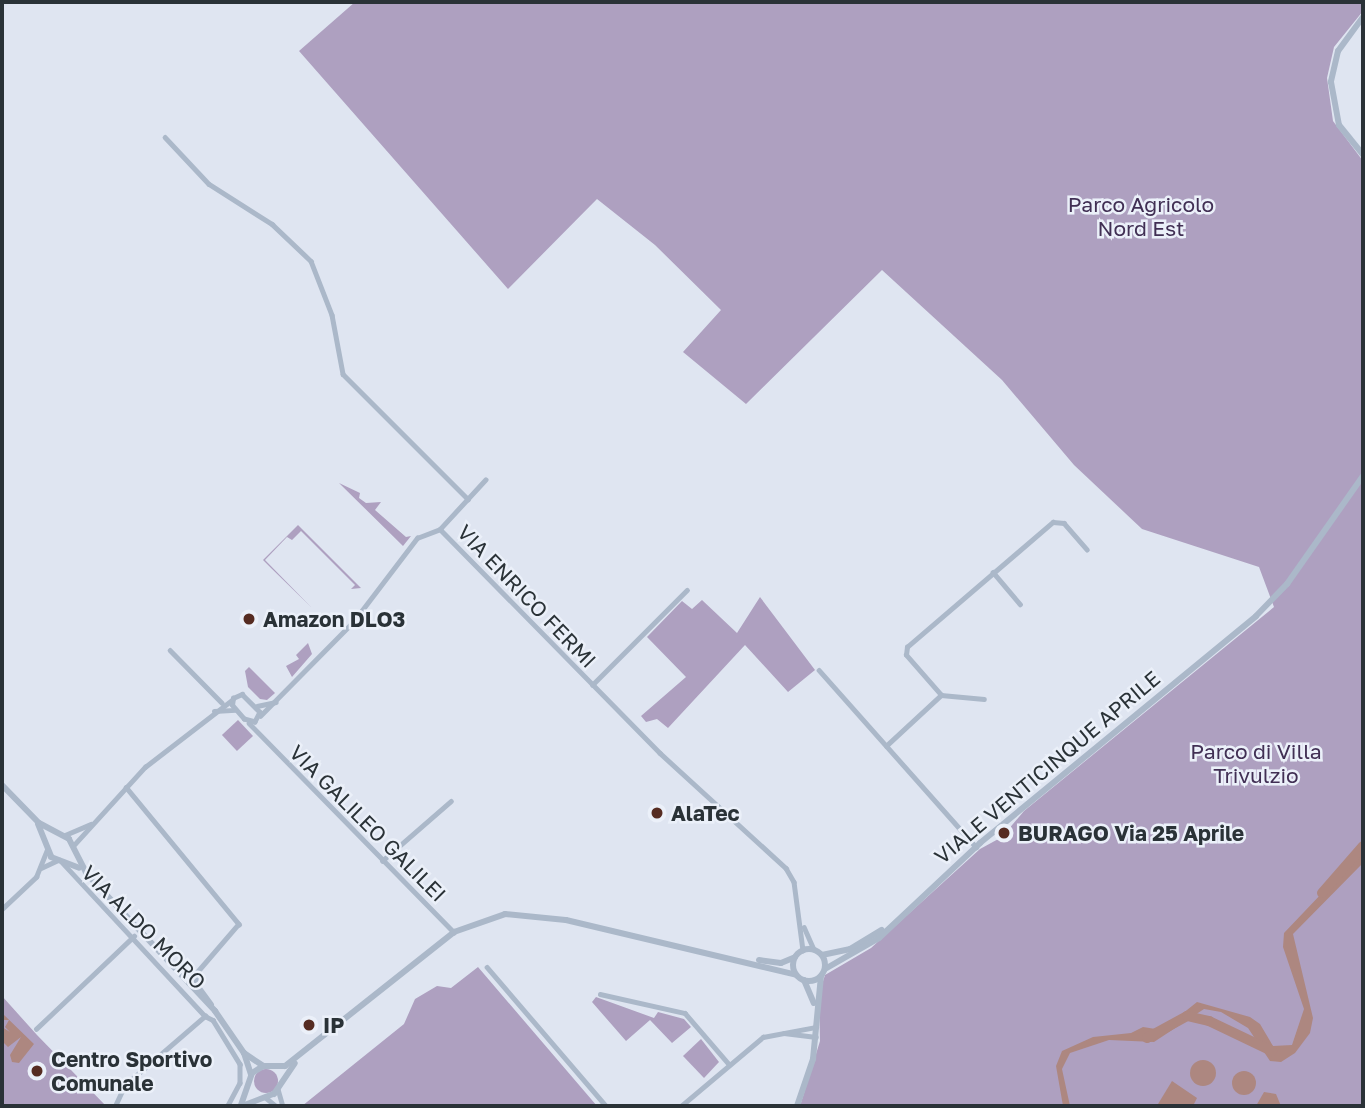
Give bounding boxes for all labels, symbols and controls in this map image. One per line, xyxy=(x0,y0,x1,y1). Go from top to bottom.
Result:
park label: Parco Agricolo Nord Est xyxy=(1068,191,1214,241)
street label: VIA ENRICO FERMI xyxy=(452,519,602,673)
place label: Amazon DLO3 xyxy=(263,606,405,632)
marker: Amazon DLO3 xyxy=(241,611,257,627)
street label: VIALE VENTICINQUE APRILE xyxy=(929,665,1165,869)
park label: Parco di Villa Trivulzio xyxy=(1190,738,1322,788)
street label: VIA GALILEO GALILEI xyxy=(285,740,451,906)
place label: AlaTec xyxy=(671,800,740,826)
marker: AlaTec xyxy=(649,805,665,821)
place label: BURAGO Via 25 Aprile xyxy=(1018,820,1244,846)
marker: BURAGO Via 25 Aprile xyxy=(996,825,1012,841)
street label: VIA ALDO MORO xyxy=(77,860,211,994)
place label: IP xyxy=(323,1012,344,1038)
marker: IP xyxy=(301,1017,317,1033)
place label: Centro Sportivo Comunale xyxy=(51,1046,212,1096)
marker: Centro Sportivo Comunale xyxy=(29,1063,45,1079)

